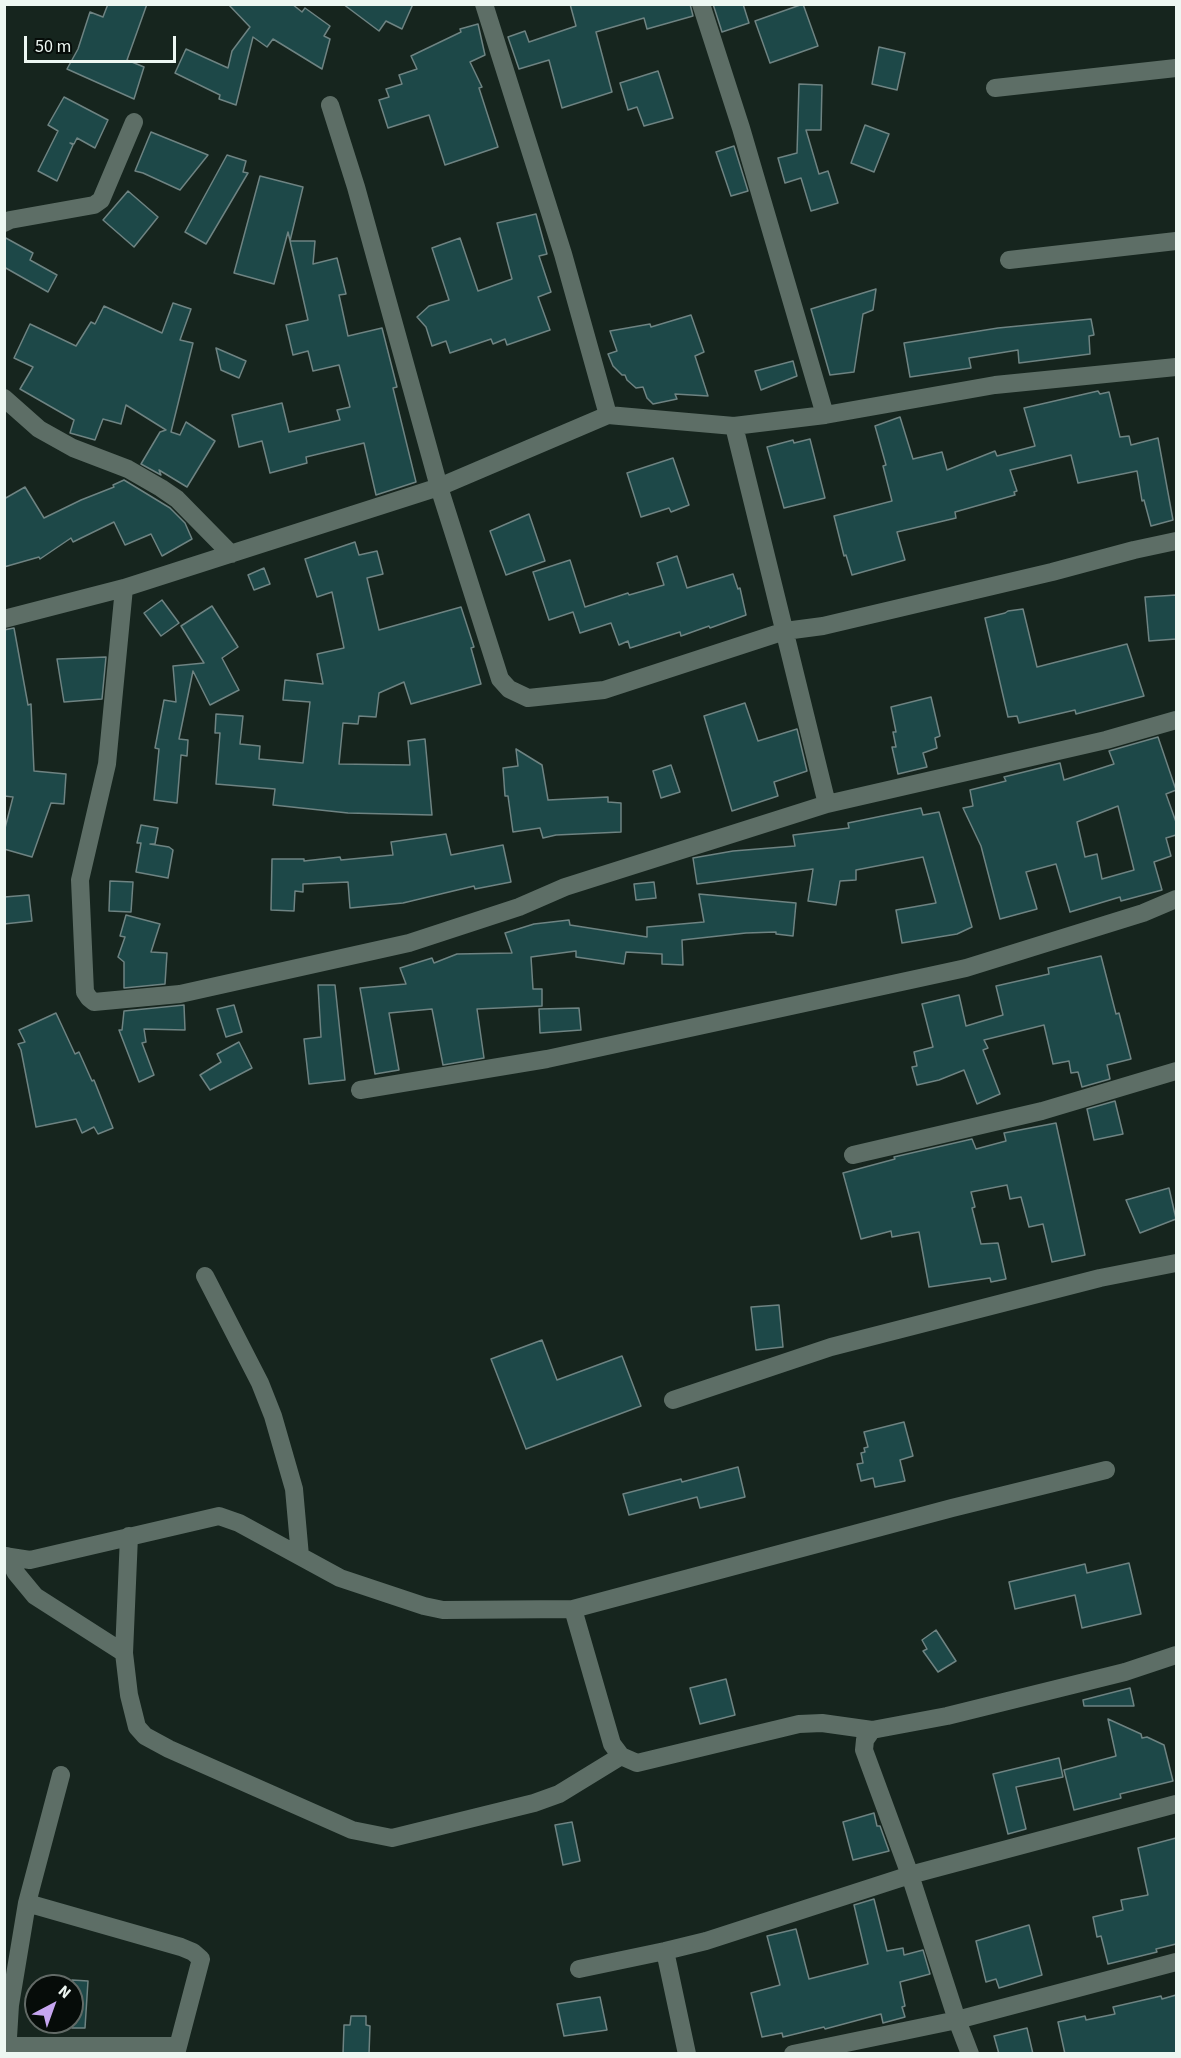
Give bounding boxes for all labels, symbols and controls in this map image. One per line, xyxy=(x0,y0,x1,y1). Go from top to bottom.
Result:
scale bar xyxy=(27,24,178,62)
text: 50 m xyxy=(35,34,71,59)
north arrow xyxy=(24,1974,84,2034)
text: N xyxy=(53,1980,76,2004)

